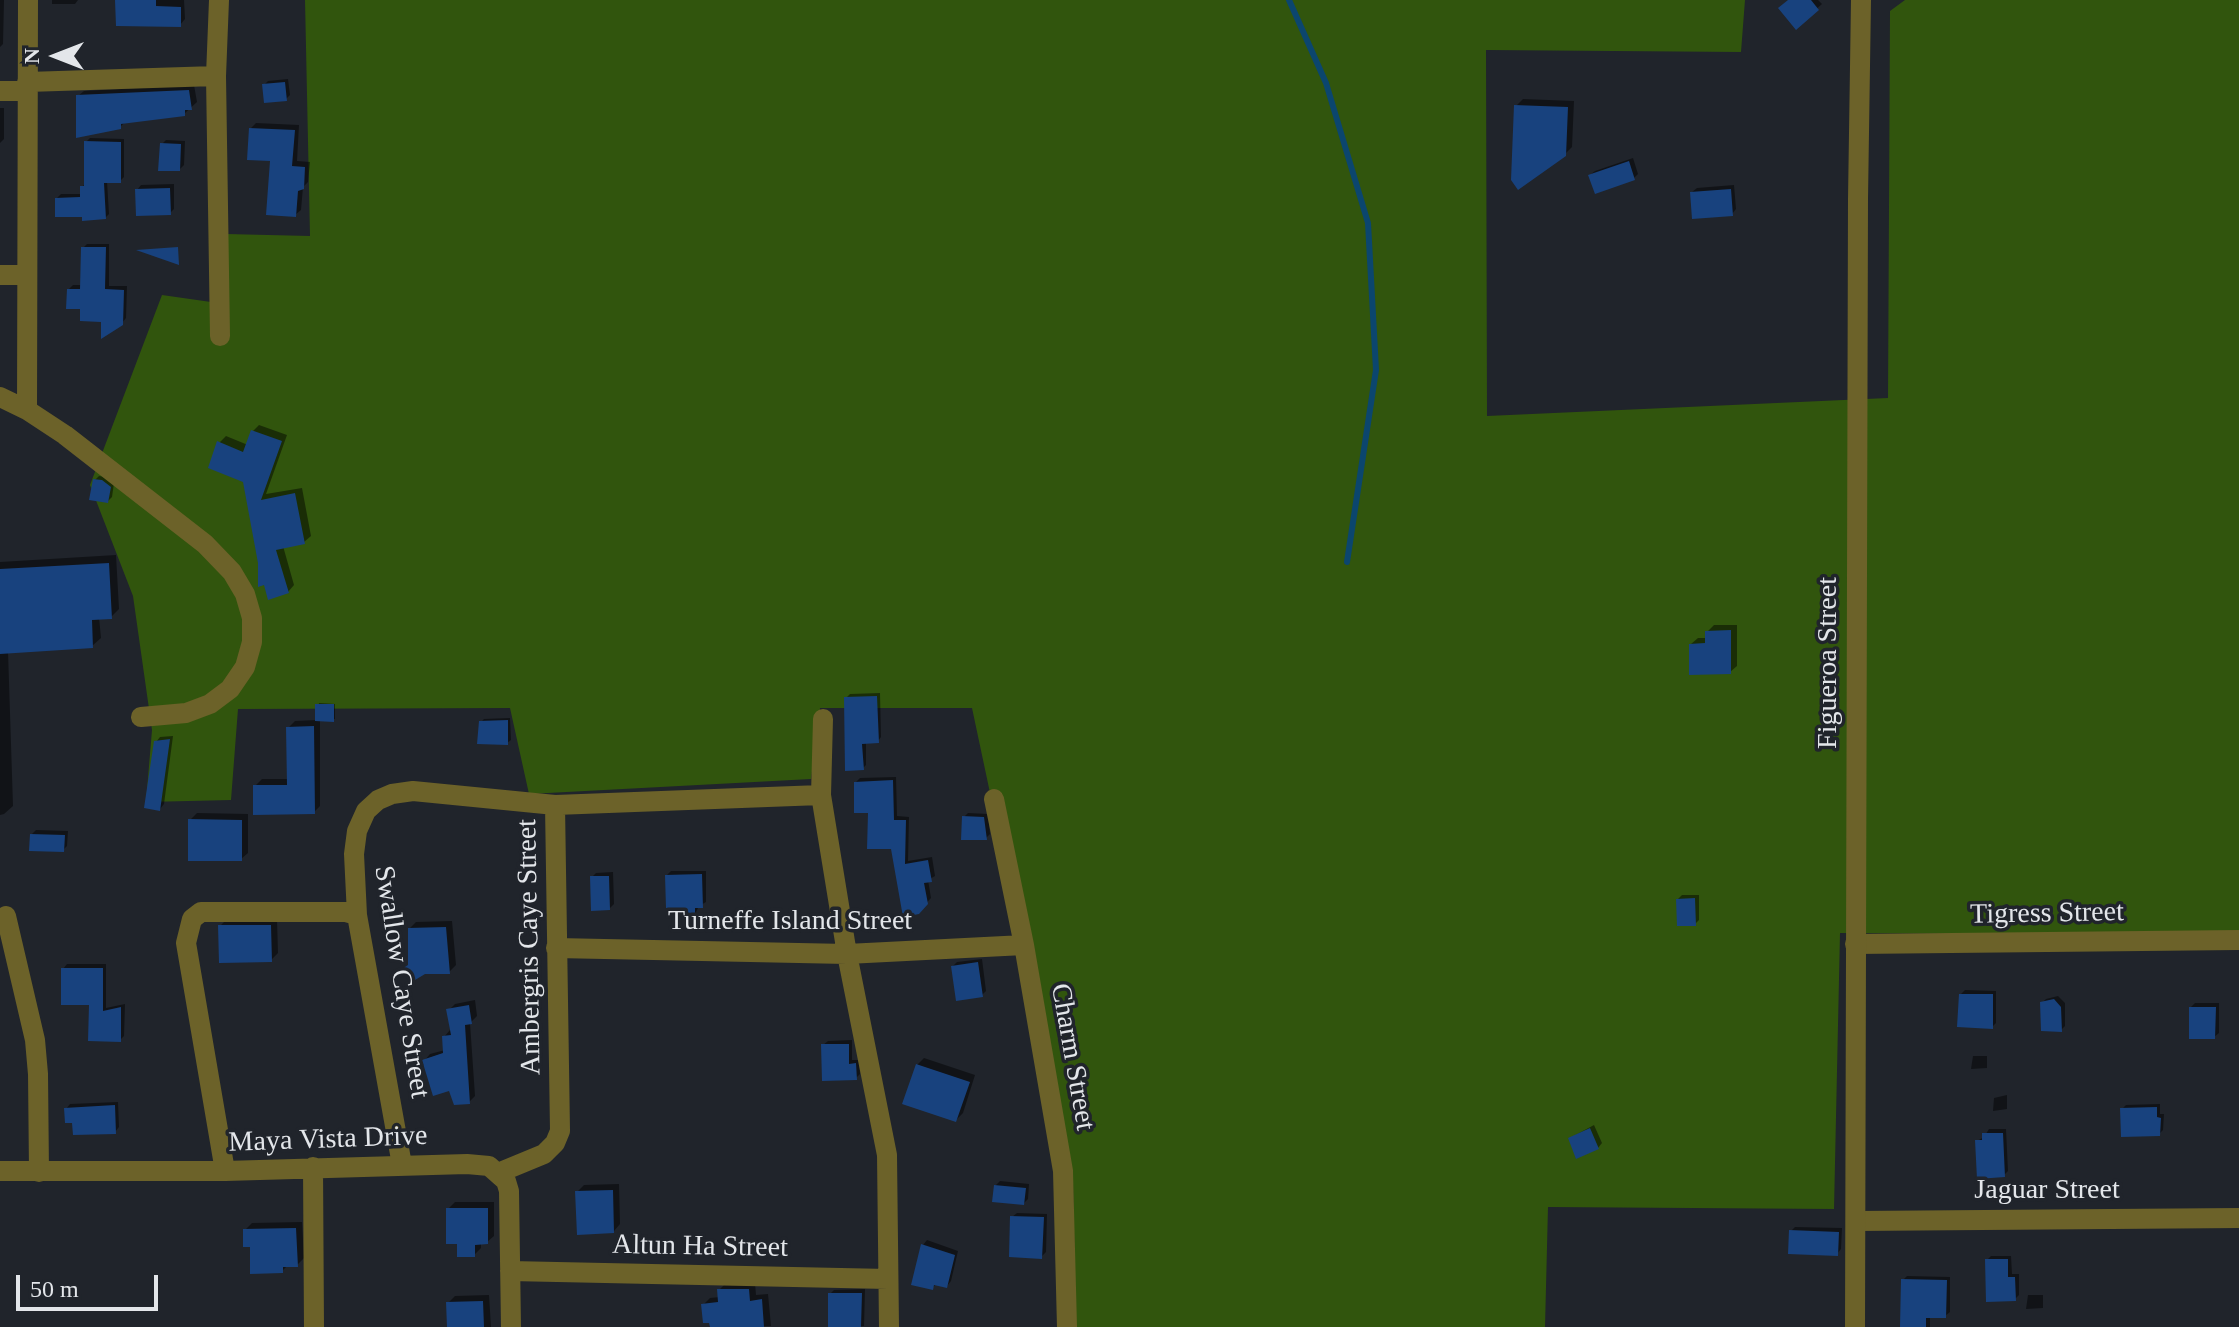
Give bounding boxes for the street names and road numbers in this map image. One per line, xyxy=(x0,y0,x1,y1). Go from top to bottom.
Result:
street label: Figueroa Street xyxy=(1812,577,1846,749)
street label: Ambergris Caye Street xyxy=(511,819,549,1075)
street label: Swallow Caye Street xyxy=(366,863,436,1101)
street label: Tigress Street xyxy=(1970,896,2124,932)
street label: Turneffe Island Street xyxy=(668,905,912,939)
street label: Charm Street xyxy=(1043,981,1101,1133)
street label: Maya Vista Drive xyxy=(228,1120,428,1160)
street label: Jaguar Street xyxy=(1974,1174,2120,1208)
street label: Altun Ha Street xyxy=(612,1229,788,1265)

